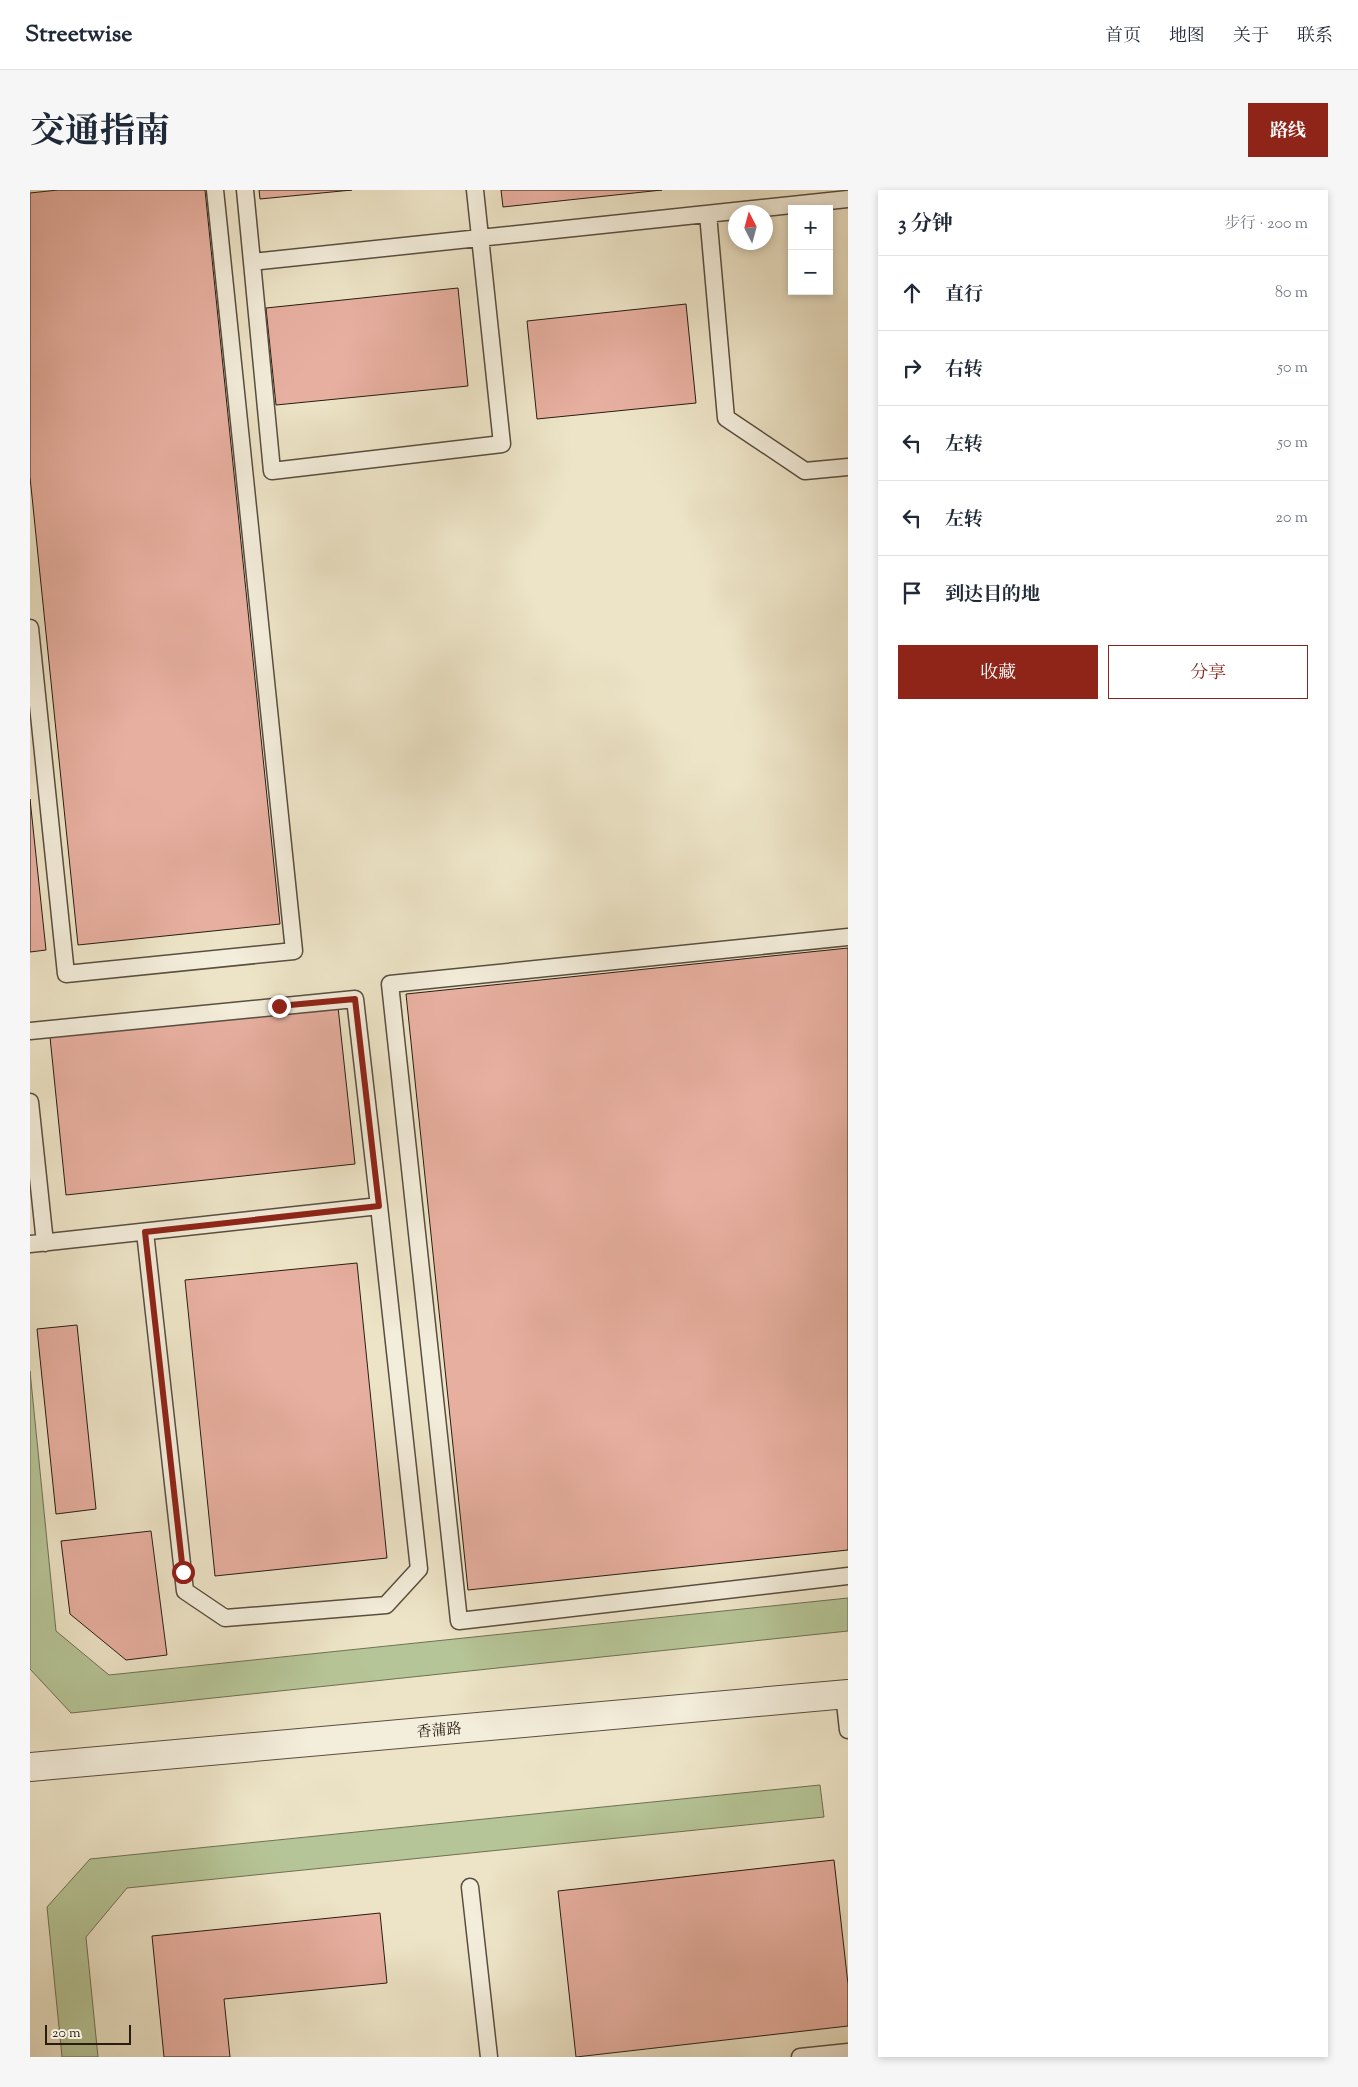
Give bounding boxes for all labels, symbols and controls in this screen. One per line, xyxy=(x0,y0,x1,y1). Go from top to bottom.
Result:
text: Streetwise xyxy=(25,18,132,52)
text: 首页 xyxy=(1105,24,1141,50)
text: 地图 xyxy=(1169,24,1205,50)
text: 关于 xyxy=(1233,24,1269,50)
text: 联系 xyxy=(1297,24,1333,50)
button: 路线 xyxy=(1248,103,1328,157)
text: 交通指南 xyxy=(30,108,170,159)
north arrow xyxy=(728,205,773,250)
map controls xyxy=(788,205,833,295)
button: + xyxy=(788,205,833,250)
text: 3 分钟 xyxy=(898,210,953,240)
text: 步行 · 200 m xyxy=(1224,213,1308,236)
button: − xyxy=(788,250,833,295)
icon: ahead xyxy=(898,279,926,307)
text: 直行 xyxy=(945,282,983,309)
text: 80 m xyxy=(1275,282,1308,305)
icon: right xyxy=(898,354,926,382)
text: 右转 xyxy=(945,357,983,384)
text: 50 m xyxy=(1277,357,1308,380)
icon: left xyxy=(898,429,926,457)
text: 左转 xyxy=(945,432,983,459)
text: 50 m xyxy=(1277,432,1308,455)
icon: left xyxy=(898,504,926,532)
text: 左转 xyxy=(945,507,983,534)
text: 20 m xyxy=(1275,507,1308,530)
icon: arrive xyxy=(898,579,926,607)
text: 到达目的地 xyxy=(945,582,1040,609)
button: 收藏 xyxy=(898,645,1098,699)
button: 分享 xyxy=(1108,645,1308,699)
route end xyxy=(268,995,291,1018)
route start xyxy=(172,1561,195,1584)
street label: 香蒲路 xyxy=(416,1719,462,1744)
scale bar xyxy=(45,2022,131,2045)
text: 20 m xyxy=(52,2024,81,2044)

